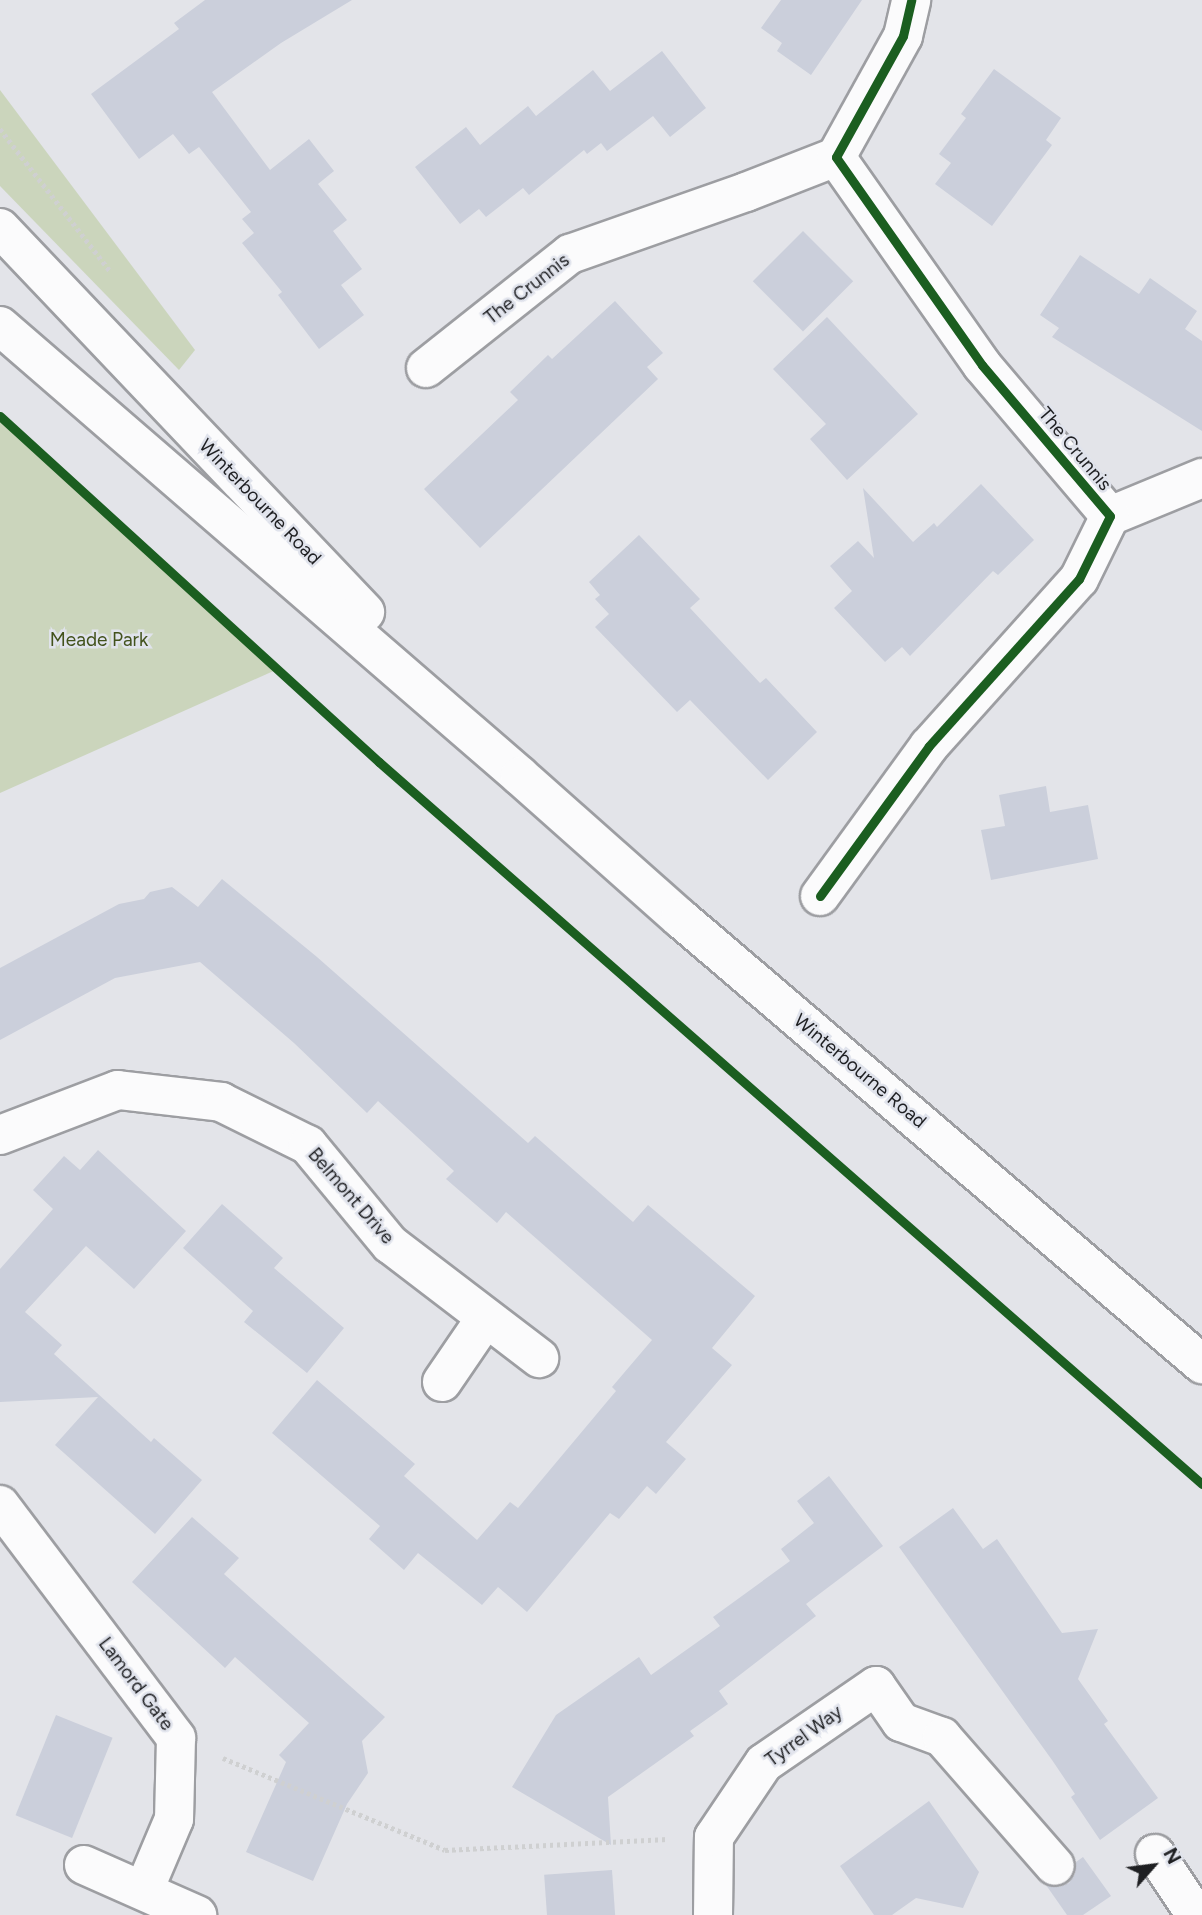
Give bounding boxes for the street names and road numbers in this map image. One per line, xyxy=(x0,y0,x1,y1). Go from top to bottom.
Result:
street label: The Crunnis xyxy=(480,249,574,329)
street label: The Crunnis xyxy=(1034,403,1116,495)
street label: Winterbourne Road xyxy=(194,434,326,570)
street label: Winterbourne Road xyxy=(789,1009,931,1133)
street label: Belmont Drive xyxy=(303,1143,399,1249)
street label: Lamord Gate xyxy=(94,1633,178,1735)
street label: Tyrrel Way xyxy=(761,1701,847,1771)

